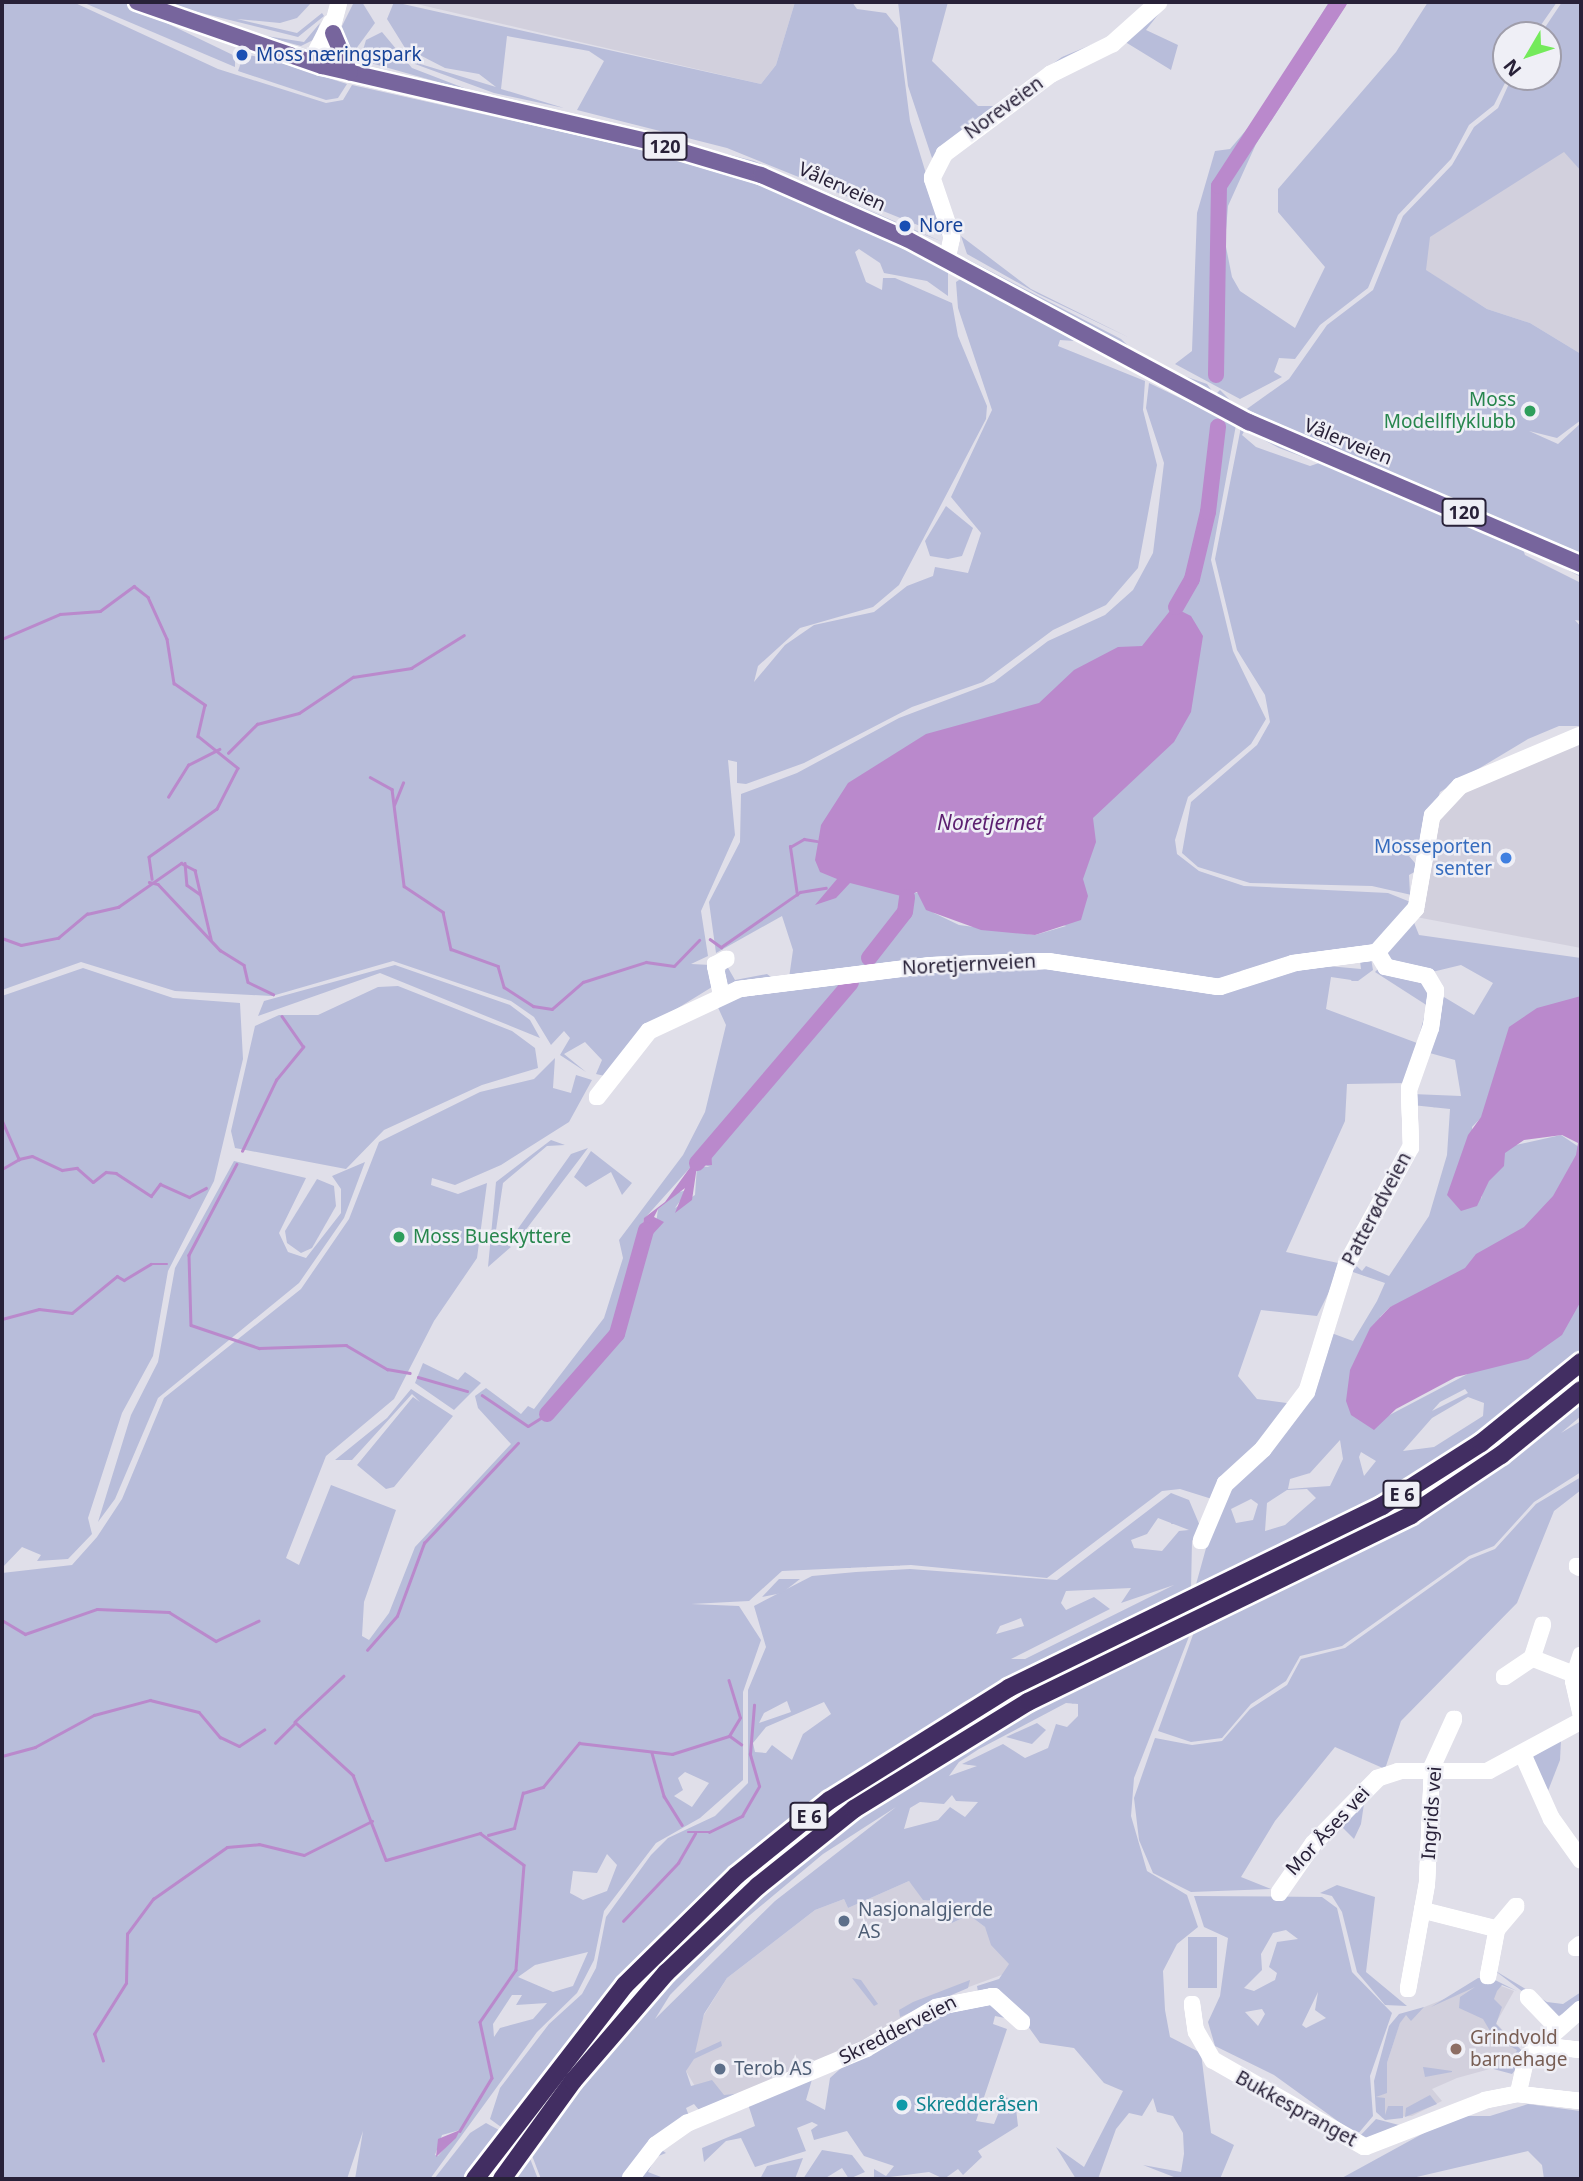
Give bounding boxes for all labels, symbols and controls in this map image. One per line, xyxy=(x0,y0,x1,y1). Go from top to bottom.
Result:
north arrow xyxy=(1492,21,1562,91)
place label: Moss næringspark xyxy=(256,44,422,66)
marker: Moss næringspark xyxy=(234,47,250,63)
text: N xyxy=(1497,54,1527,82)
street label: Noreveien xyxy=(960,72,1048,144)
road number: 120 xyxy=(642,132,688,160)
street label: Vålerveien xyxy=(795,158,889,216)
place label: Nore xyxy=(919,215,963,237)
marker: Nore xyxy=(897,218,913,234)
place label: Moss Modellflyklubb xyxy=(1384,389,1516,433)
marker: Moss Modellflyklubb xyxy=(1522,403,1538,419)
street label: Vålerveien xyxy=(1301,414,1395,470)
road number: 120 xyxy=(1441,498,1487,526)
water label: Noretjernet xyxy=(937,809,1043,835)
place label: Mosseporten senter xyxy=(1374,836,1492,880)
marker: Mosseporten senter xyxy=(1498,850,1514,866)
street label: Noretjernveien xyxy=(902,950,1036,980)
street label: Patterødveien xyxy=(1338,1148,1416,1270)
place label: Moss Bueskyttere xyxy=(413,1226,571,1248)
marker: Moss Bueskyttere xyxy=(391,1229,407,1245)
road number: E 6 xyxy=(1381,1479,1423,1508)
street label: Ingrids vei xyxy=(1417,1766,1447,1860)
street label: Mor Åses vei xyxy=(1281,1782,1375,1880)
road number: E 6 xyxy=(788,1802,830,1830)
place label: Nasjonalgjerde AS xyxy=(858,1899,993,1943)
marker: Nasjonalgjerde AS xyxy=(836,1913,852,1929)
street label: Skredderveien xyxy=(836,1991,960,2069)
place label: Grindvold barnehage xyxy=(1470,2027,1567,2071)
marker: Grindvold barnehage xyxy=(1448,2041,1464,2057)
place label: Terob AS xyxy=(734,2058,812,2080)
marker: Terob AS xyxy=(712,2061,728,2077)
street label: Bukkespranget xyxy=(1231,2066,1361,2152)
place label: Skredderåsen xyxy=(916,2094,1039,2116)
marker: Skredderåsen xyxy=(894,2097,910,2113)

